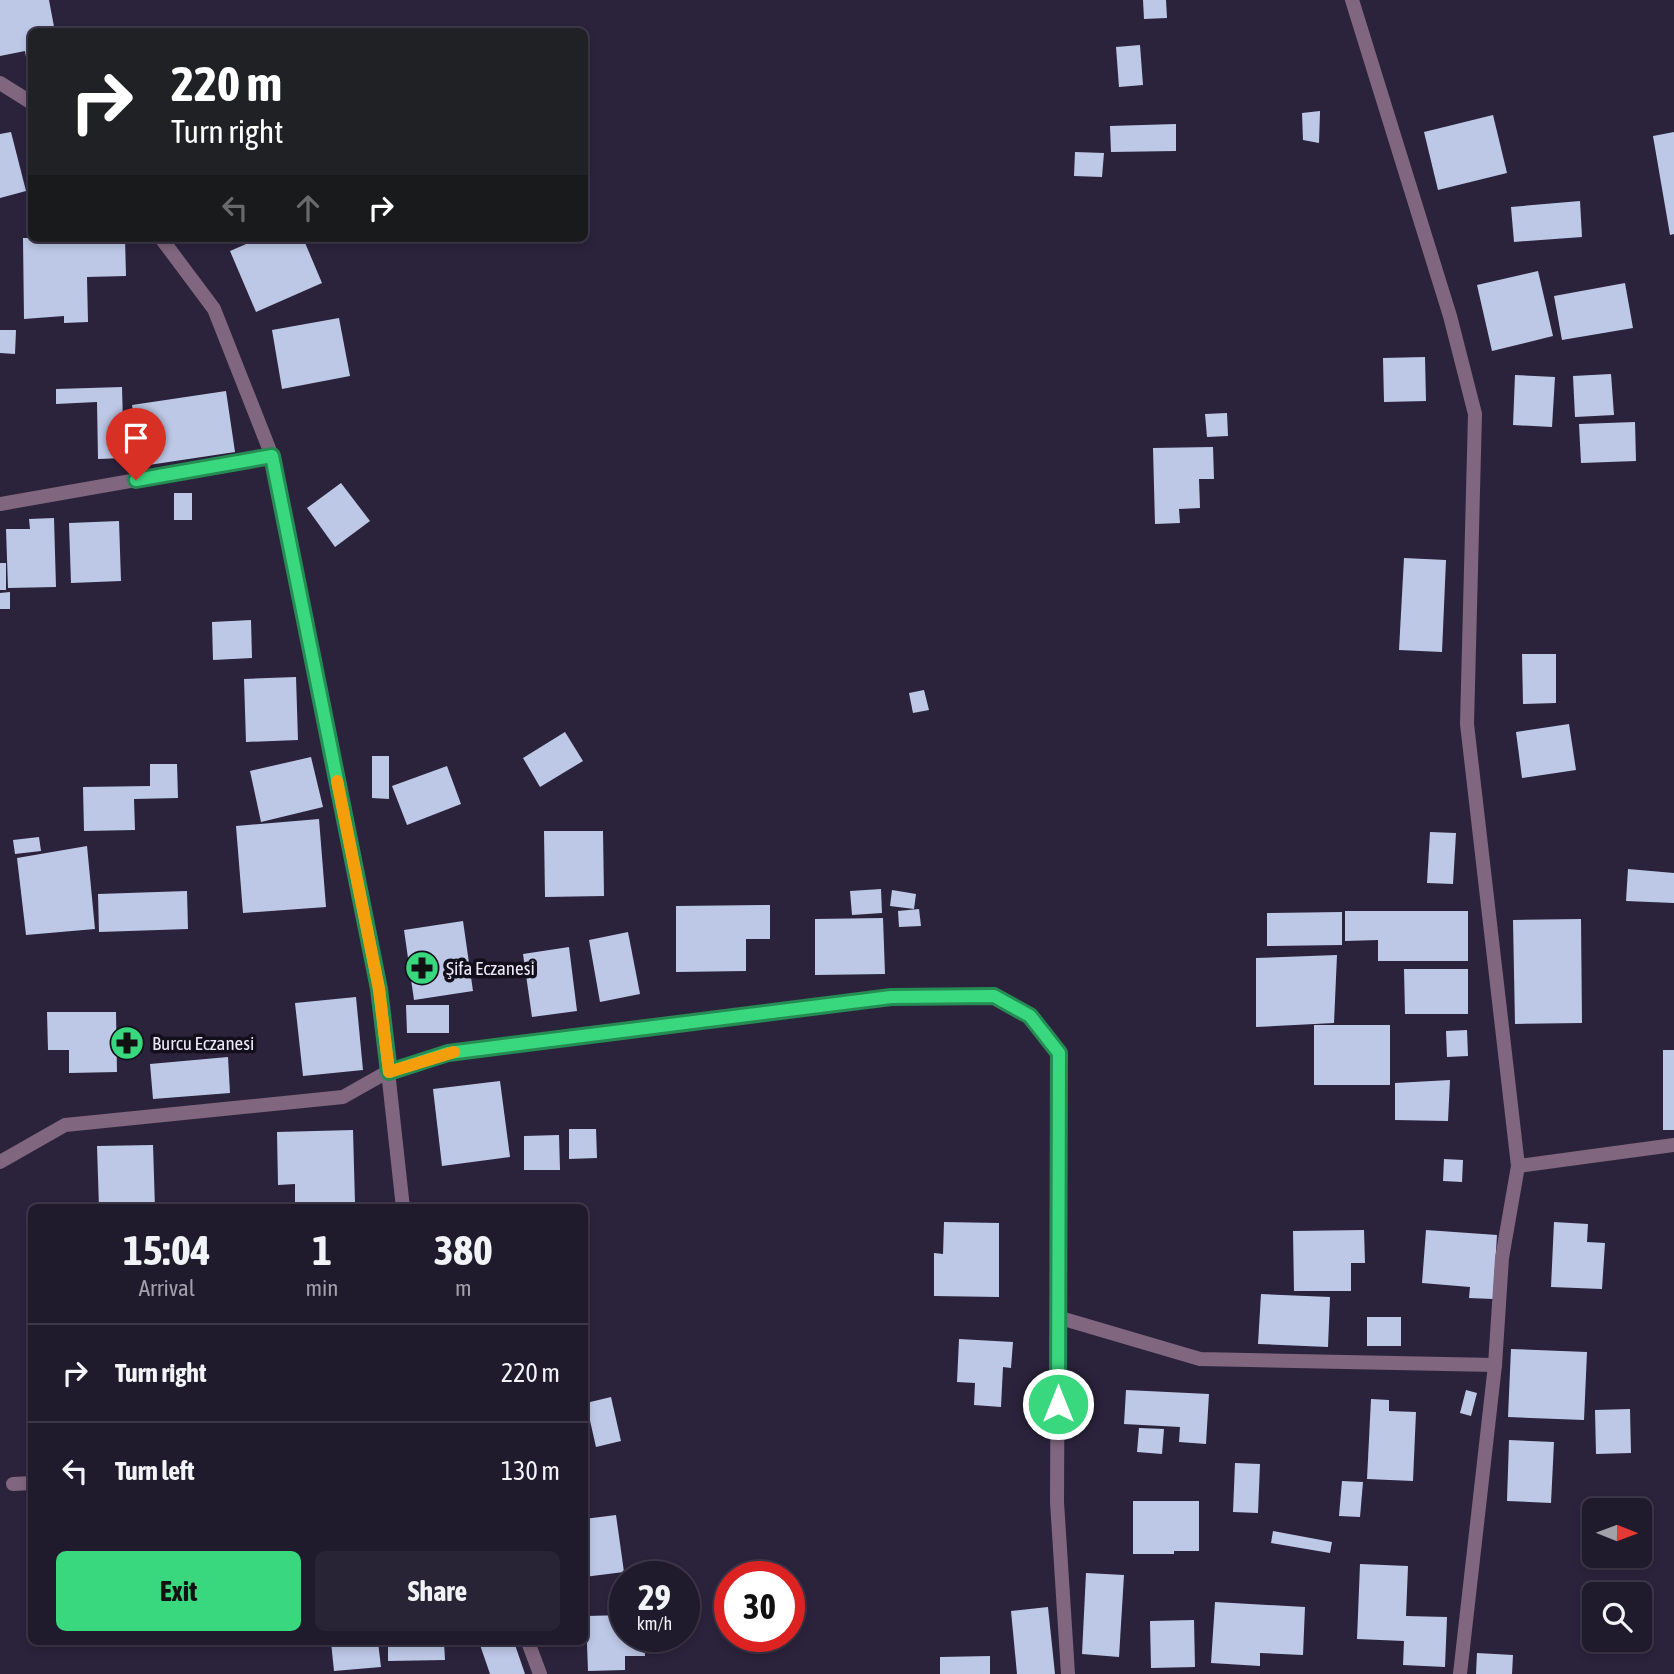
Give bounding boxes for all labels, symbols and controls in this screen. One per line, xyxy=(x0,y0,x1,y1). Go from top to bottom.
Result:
text: 220 m xyxy=(171,55,282,111)
icon: right xyxy=(56,56,147,147)
text: Turn right xyxy=(171,113,284,150)
icon: left xyxy=(216,189,254,227)
icon: ahead xyxy=(289,189,327,227)
icon: right xyxy=(362,189,400,227)
pin xyxy=(106,408,166,480)
icon: arrive xyxy=(117,419,155,457)
pharmacy icon: Şifa Eczanesi xyxy=(403,949,441,987)
place label: Şifa Eczanesi xyxy=(446,957,535,979)
pharmacy icon: Burcu Eczanesi xyxy=(108,1024,146,1062)
place label: Burcu Eczanesi xyxy=(152,1032,254,1054)
text: 15:04 xyxy=(123,1226,210,1274)
text: 1 xyxy=(312,1226,332,1274)
text: 380 xyxy=(434,1226,493,1274)
text: Arrival xyxy=(139,1275,195,1301)
text: min xyxy=(306,1275,339,1301)
text: m xyxy=(455,1275,472,1301)
icon: right xyxy=(56,1354,94,1392)
text: Turn right xyxy=(115,1358,206,1388)
text: 220 m xyxy=(501,1358,560,1388)
position arrow xyxy=(1021,1367,1095,1441)
icon: left xyxy=(56,1452,94,1490)
text: Turn left xyxy=(115,1456,195,1486)
text: 130 m xyxy=(501,1456,560,1486)
north arrow xyxy=(1582,1498,1652,1568)
map controls xyxy=(1582,1498,1652,1652)
button: Exit xyxy=(56,1551,301,1631)
button: Share xyxy=(315,1551,560,1631)
speed limit sign: 30 xyxy=(714,1561,805,1652)
text: 29 xyxy=(638,1577,671,1617)
button: search xyxy=(1582,1582,1652,1652)
text: km/h xyxy=(637,1613,672,1634)

